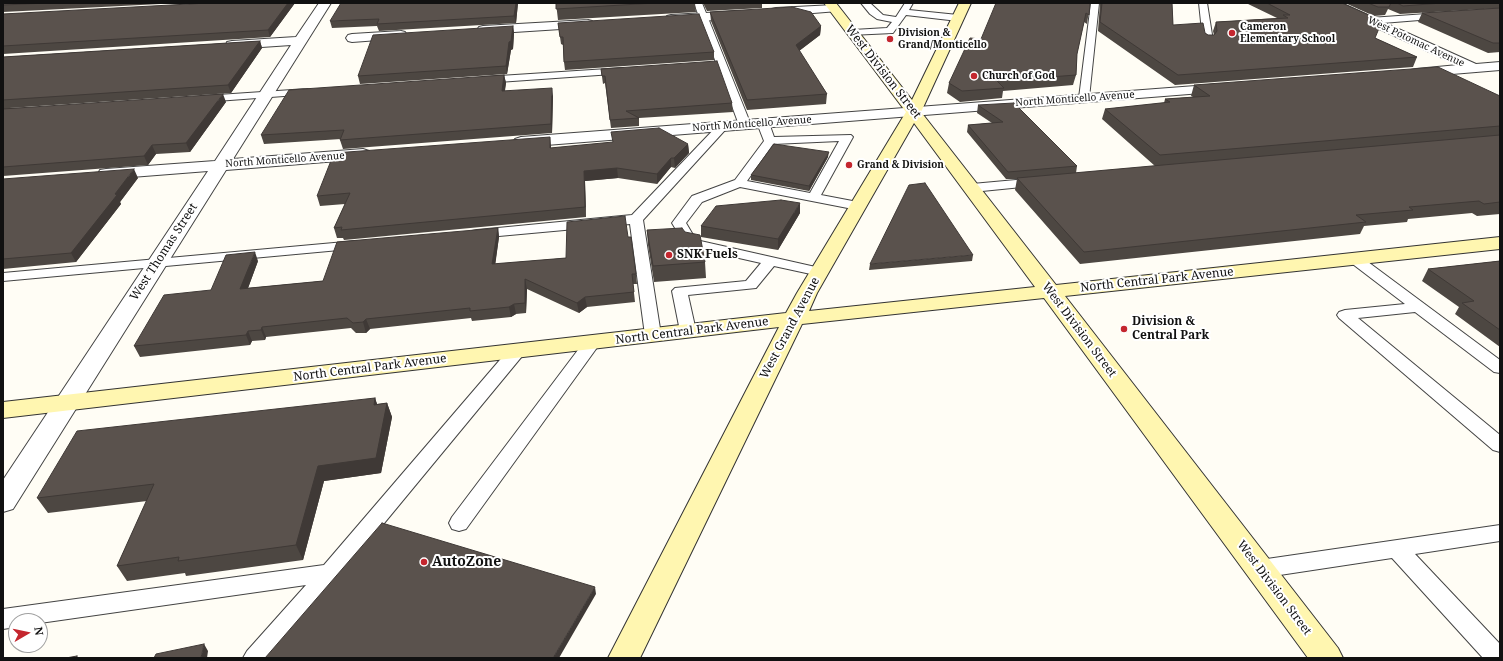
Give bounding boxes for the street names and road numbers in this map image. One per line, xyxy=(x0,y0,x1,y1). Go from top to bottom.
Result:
street label: West Potomac Avenue xyxy=(1366,14,1466,70)
street label: West Division Street xyxy=(842,22,924,122)
street label: North Monticello Avenue xyxy=(1015,89,1135,109)
street label: North Monticello Avenue xyxy=(692,114,812,134)
street label: North Monticello Avenue xyxy=(225,150,345,170)
street label: West Thomas Street xyxy=(127,201,201,303)
street label: North Central Park Avenue xyxy=(1080,265,1234,295)
street label: West Grand Avenue xyxy=(757,275,823,381)
street label: West Division Street xyxy=(1039,280,1119,380)
street label: North Central Park Avenue xyxy=(615,314,769,348)
street label: North Central Park Avenue xyxy=(293,351,447,385)
street label: West Division Street xyxy=(1234,538,1314,638)

